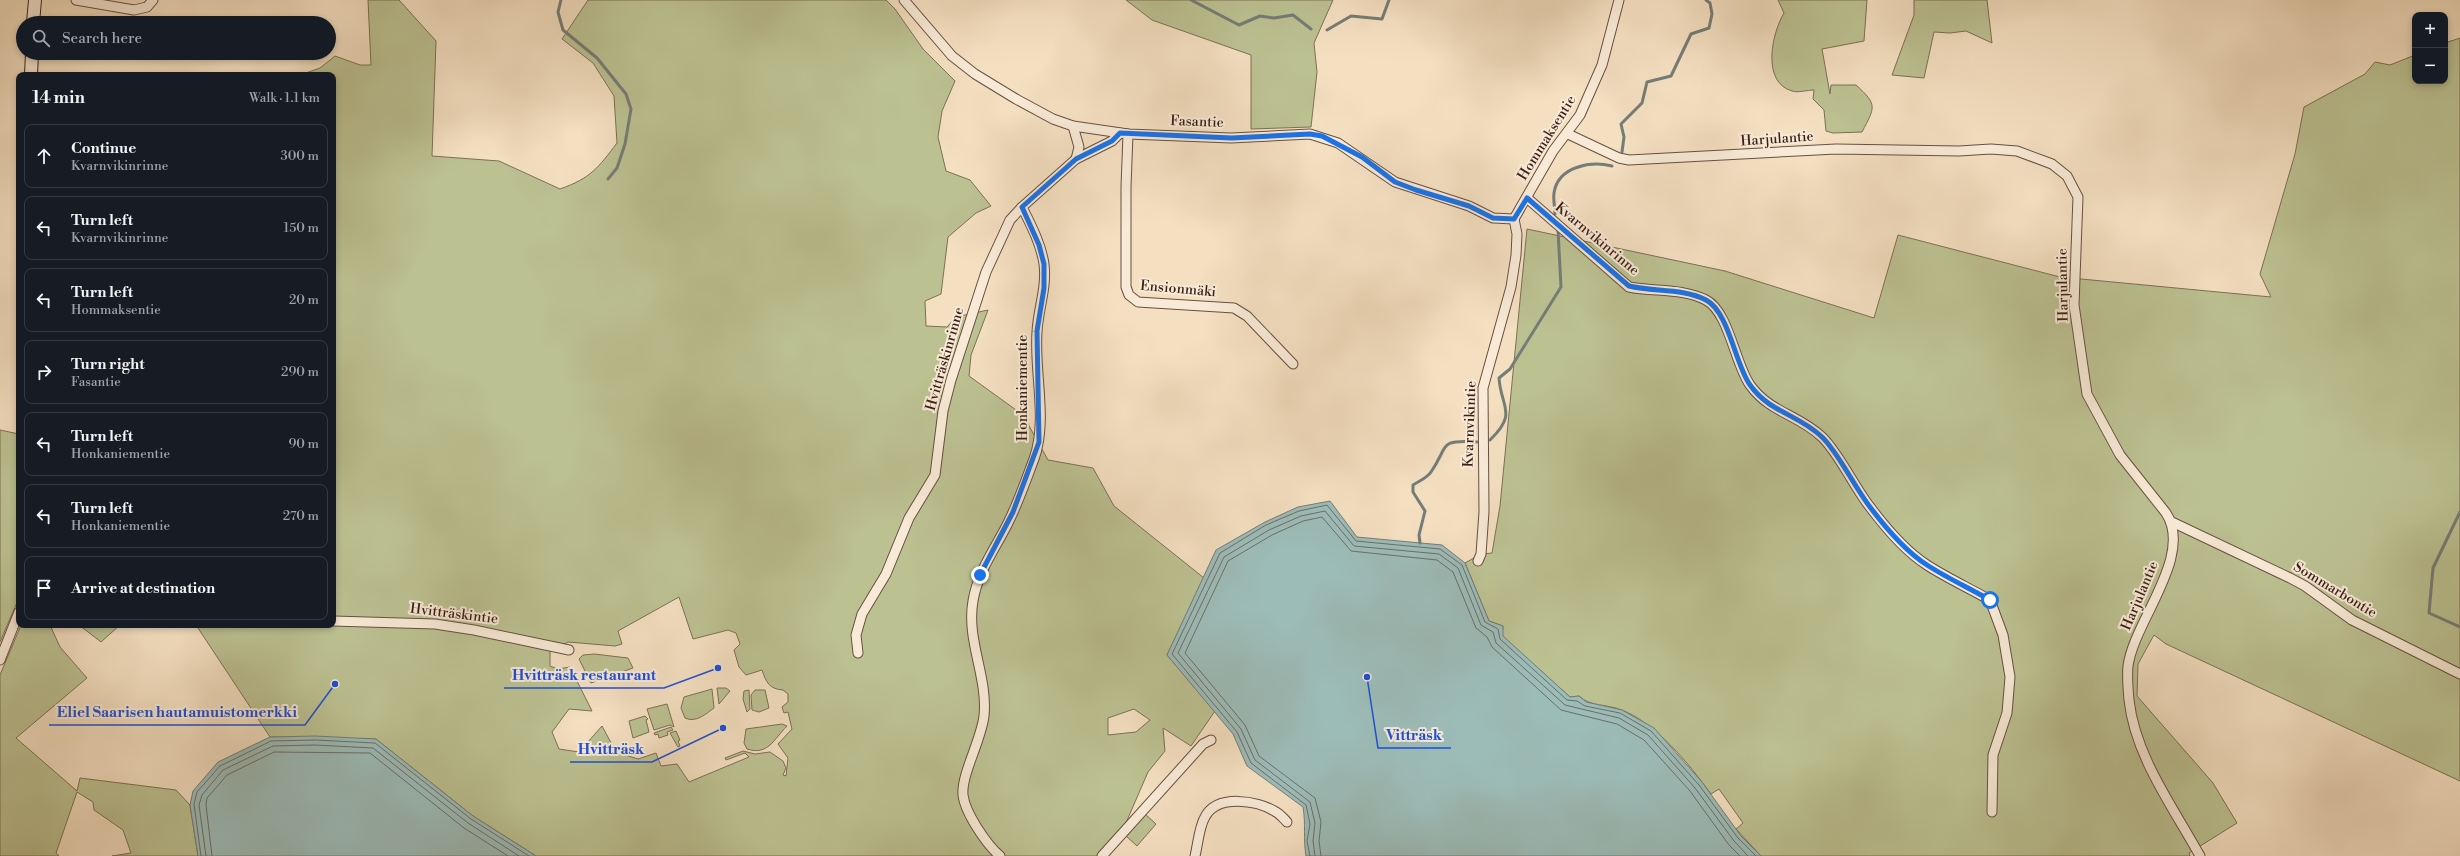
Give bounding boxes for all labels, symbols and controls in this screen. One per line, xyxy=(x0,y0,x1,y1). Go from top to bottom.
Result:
map controls xyxy=(2412,12,2448,84)
button: + xyxy=(2412,12,2448,48)
search box xyxy=(16,16,336,60)
icon: search xyxy=(30,27,52,49)
text: Search here xyxy=(62,29,142,48)
button: − xyxy=(2412,48,2448,84)
text: 14 min xyxy=(32,87,85,109)
text: Walk · 1.1 km xyxy=(249,90,320,106)
street label: Hommaksentie xyxy=(1514,92,1580,184)
street label: Fasantie xyxy=(1170,112,1224,132)
street label: Harjulantie xyxy=(1740,127,1814,151)
text: Continue xyxy=(71,139,136,158)
icon: ahead xyxy=(33,145,55,167)
text: 300 m xyxy=(281,148,319,164)
text: Kvarnvikinrinne xyxy=(71,158,168,174)
street label: Kvarnvikinrinne xyxy=(1551,198,1643,280)
text: Turn left xyxy=(71,211,133,230)
icon: left xyxy=(33,217,55,239)
text: 150 m xyxy=(284,220,319,236)
text: Kvarnvikinrinne xyxy=(71,230,168,246)
street label: Harjulantie xyxy=(2053,248,2073,322)
street label: Ensionmäki xyxy=(1139,277,1217,301)
text: Turn left xyxy=(71,283,133,302)
icon: left xyxy=(33,289,55,311)
text: 20 m xyxy=(289,292,319,308)
text: Hommaksentie xyxy=(71,302,161,318)
street label: Hvitträskinrinne xyxy=(922,305,968,413)
street label: Honkaniementie xyxy=(1014,335,1032,441)
text: Turn right xyxy=(71,355,145,374)
icon: right xyxy=(33,361,55,383)
text: 290 m xyxy=(281,364,319,380)
text: Fasantie xyxy=(71,374,121,390)
street label: Kvarnvikintie xyxy=(1459,380,1481,468)
text: Turn left xyxy=(71,427,133,446)
icon: left xyxy=(33,433,55,455)
text: 90 m xyxy=(288,436,319,452)
text: Honkaniementie xyxy=(71,446,170,462)
text: Turn left xyxy=(71,499,133,518)
icon: left xyxy=(33,505,55,527)
text: 270 m xyxy=(283,508,319,524)
text: Honkaniementie xyxy=(71,518,170,534)
street label: Sommarbontie xyxy=(2290,558,2380,622)
street label: Harjulantie xyxy=(2117,559,2163,633)
route end xyxy=(971,566,989,584)
icon: arrive xyxy=(33,577,55,599)
text: Arrive at destination xyxy=(71,579,215,598)
route start xyxy=(1981,591,1999,609)
street label: Hvitträskintie xyxy=(409,600,499,628)
callout: Hvitträsk restaurant xyxy=(504,661,664,688)
text: Hvitträsk restaurant xyxy=(512,666,657,685)
callout: Eliel Saarisen hautamuistomerkki xyxy=(49,698,305,725)
text: Eliel Saarisen hautamuistomerkki xyxy=(57,703,297,722)
callout: Vitträsk xyxy=(1378,721,1451,748)
text: Vitträsk xyxy=(1385,726,1443,745)
callout: Hvitträsk xyxy=(570,735,652,762)
text: Hvitträsk xyxy=(578,740,645,759)

